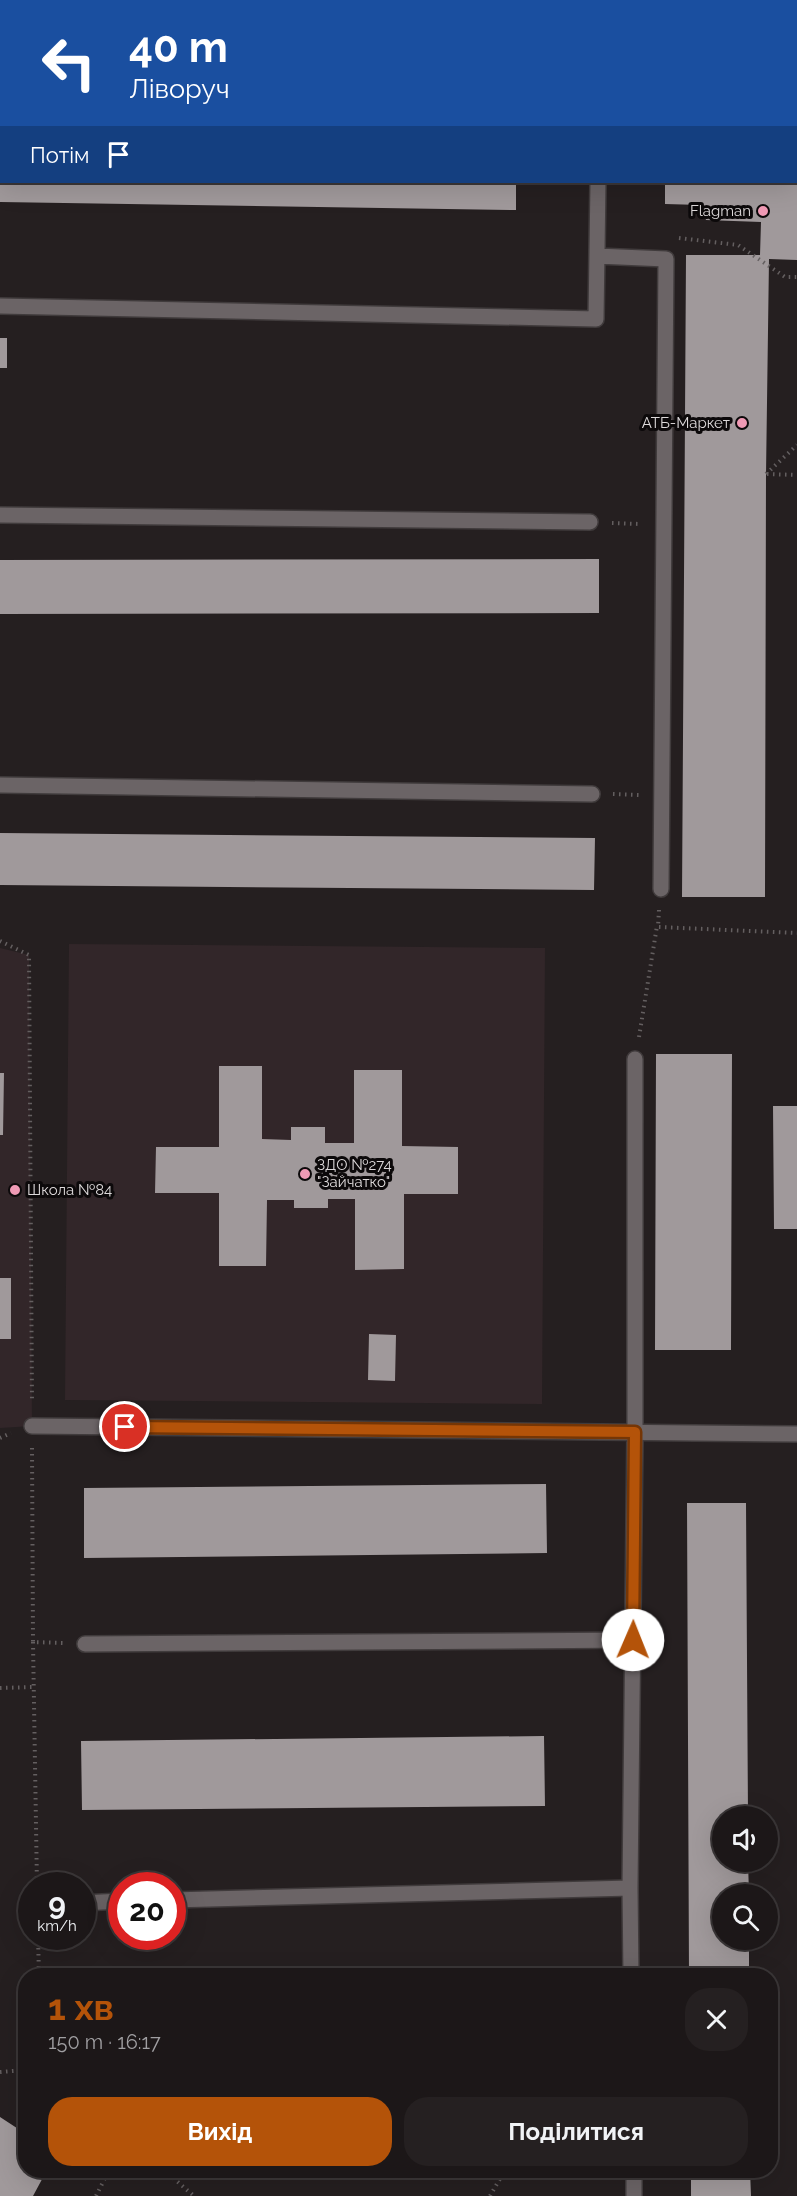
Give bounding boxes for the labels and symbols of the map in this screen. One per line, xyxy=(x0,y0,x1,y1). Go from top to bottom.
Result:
place label: Flagman xyxy=(690,202,751,220)
marker: Flagman xyxy=(756,204,770,218)
place label: АТБ-Маркет xyxy=(642,414,730,432)
marker: АТБ-Маркет xyxy=(735,416,749,430)
place label: ЗДО №274 "Зайчатко" xyxy=(317,1156,392,1191)
marker: ЗДО №274 "Зайчатко" xyxy=(298,1167,312,1181)
place label: Школа №84 xyxy=(27,1181,112,1199)
marker: Школа №84 xyxy=(8,1183,22,1197)
pin xyxy=(99,1401,150,1452)
position arrow xyxy=(601,1608,665,1672)
speed limit sign: 20 xyxy=(108,1872,186,1950)

